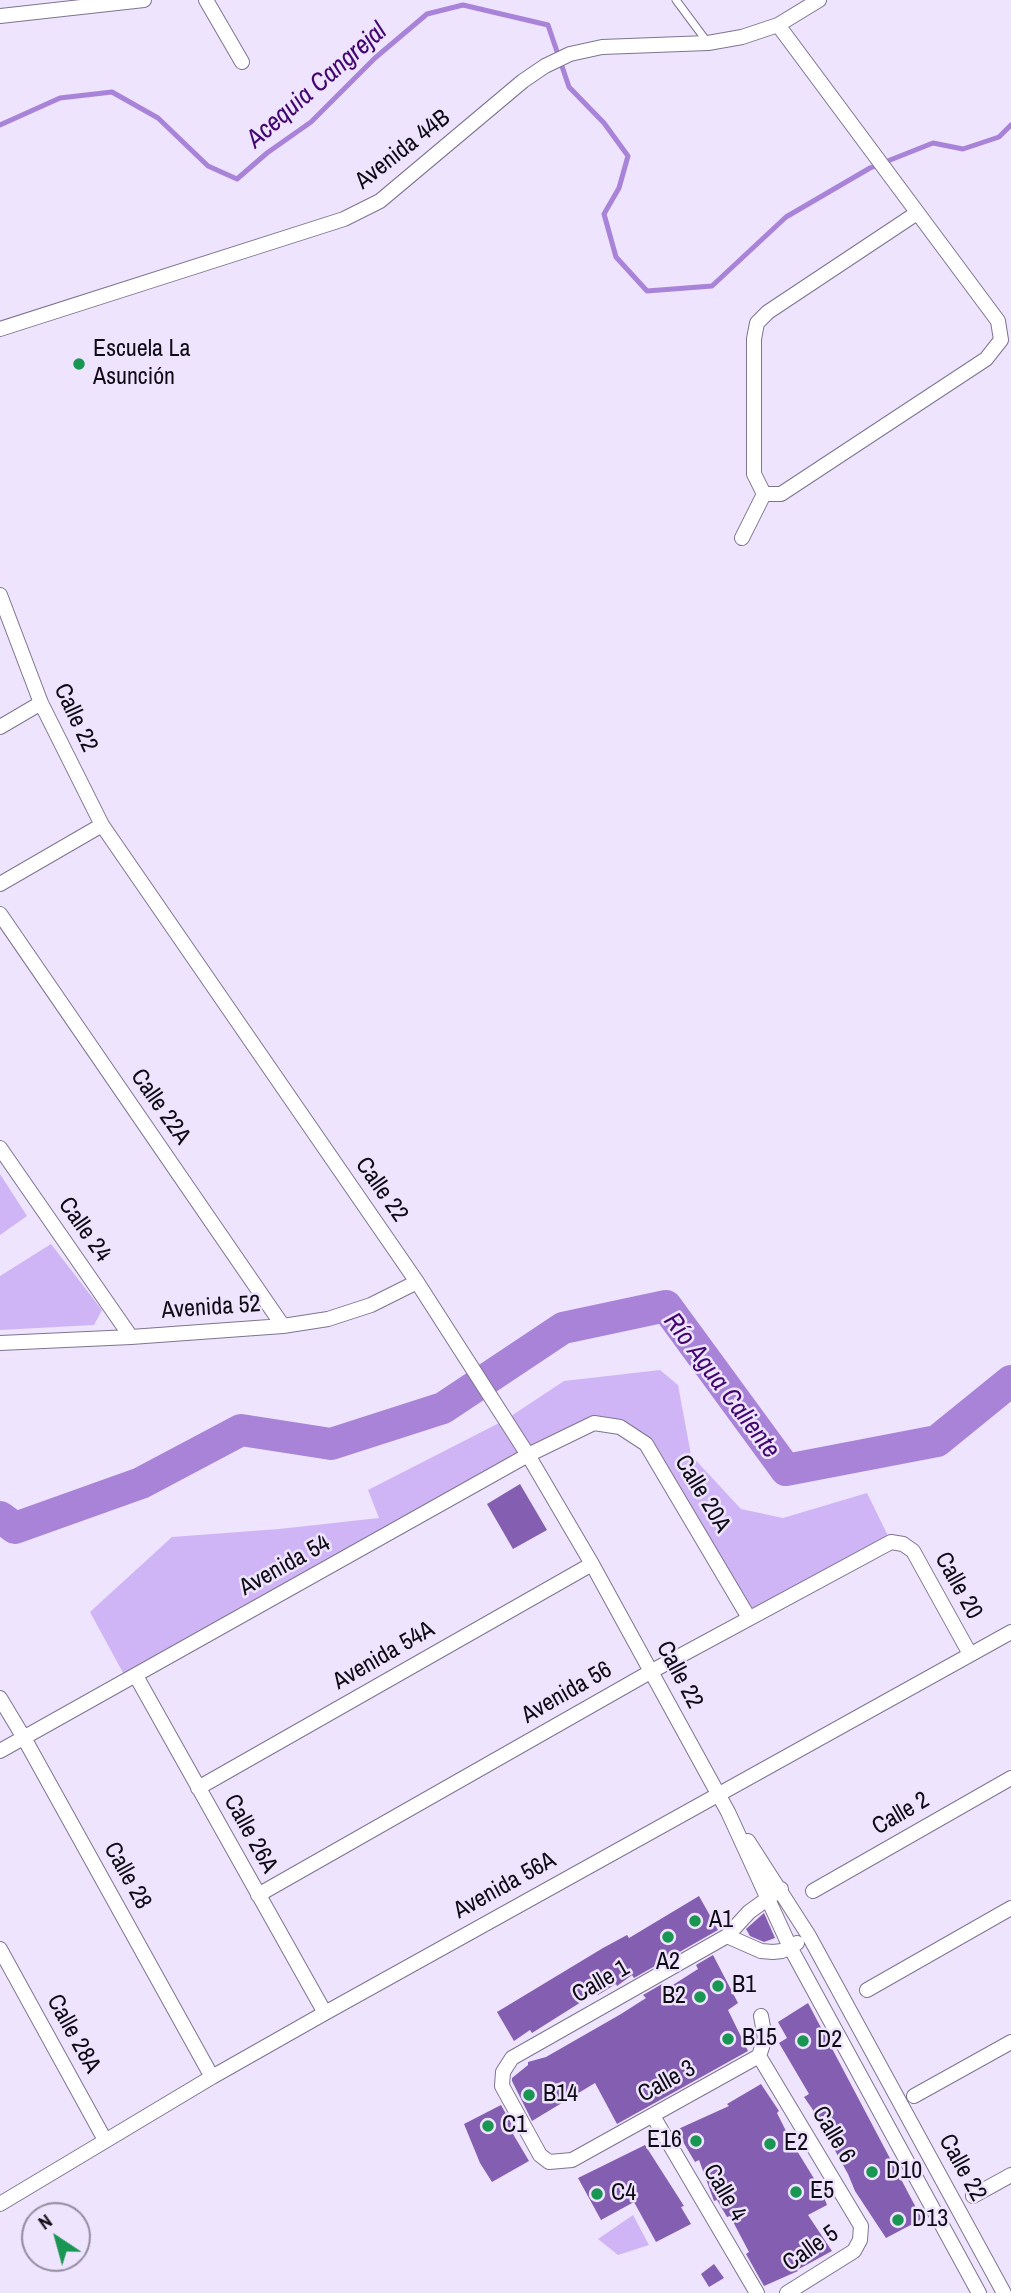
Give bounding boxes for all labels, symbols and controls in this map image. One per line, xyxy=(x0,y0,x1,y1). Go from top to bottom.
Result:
water label: Acequia Cangrejal xyxy=(241,17,393,155)
street label: Avenida 44B xyxy=(350,104,456,196)
place label: Escuela La Asunción xyxy=(93,336,190,392)
marker: Escuela La Asunción xyxy=(71,356,87,372)
street label: Calle 22 xyxy=(47,679,103,757)
street label: Calle 22A xyxy=(124,1064,196,1150)
street label: Calle 22 xyxy=(349,1152,413,1228)
street label: Calle 24 xyxy=(52,1192,116,1268)
street label: Avenida 52 xyxy=(160,1290,262,1326)
water label: Río Agua Caliente xyxy=(656,1307,786,1465)
street label: Calle 20A xyxy=(668,1450,736,1538)
street label: Avenida 54 xyxy=(235,1529,335,1603)
street label: Calle 20 xyxy=(928,1547,988,1625)
street label: Avenida 54A xyxy=(328,1615,440,1697)
street label: Calle 22 xyxy=(649,1636,709,1714)
street label: Avenida 56 xyxy=(517,1656,617,1730)
street label: Calle 2 xyxy=(867,1786,935,1842)
street label: Calle 26A xyxy=(217,1790,283,1878)
street label: Calle 28 xyxy=(97,1837,157,1915)
street label: Avenida 56A xyxy=(449,1846,561,1926)
place label: A1 xyxy=(709,1907,733,1935)
marker: A1 xyxy=(687,1913,703,1929)
marker: A2 xyxy=(660,1929,676,1945)
place label: A2 xyxy=(656,1949,680,1977)
street label: Calle 1 xyxy=(567,1954,635,2010)
place label: B1 xyxy=(732,1972,756,2000)
marker: B1 xyxy=(710,1978,726,1994)
place label: B2 xyxy=(662,1983,686,2011)
marker: B2 xyxy=(692,1989,708,2005)
street label: Calle 28A xyxy=(40,1990,106,2078)
place label: B15 xyxy=(742,2025,777,2053)
place label: D2 xyxy=(817,2027,842,2055)
marker: B15 xyxy=(720,2031,736,2047)
marker: D2 xyxy=(795,2033,811,2049)
street label: Calle 3 xyxy=(633,2055,701,2109)
place label: B14 xyxy=(543,2081,578,2109)
marker: B14 xyxy=(521,2087,537,2103)
street label: Calle 6 xyxy=(805,2101,861,2169)
place label: C1 xyxy=(502,2112,527,2140)
marker: C1 xyxy=(480,2118,496,2134)
place label: E16 xyxy=(647,2127,682,2155)
street label: Calle 22 xyxy=(932,2129,992,2207)
place label: E2 xyxy=(784,2130,808,2158)
marker: E16 xyxy=(688,2133,704,2149)
marker: E2 xyxy=(762,2136,778,2152)
place label: D10 xyxy=(886,2158,922,2186)
street label: Calle 4 xyxy=(696,2159,752,2227)
marker: D10 xyxy=(864,2164,880,2180)
place label: E5 xyxy=(810,2178,834,2206)
place label: C4 xyxy=(611,2180,636,2208)
marker: E5 xyxy=(788,2184,804,2200)
marker: C4 xyxy=(589,2186,605,2202)
north arrow xyxy=(21,2202,91,2272)
place label: D13 xyxy=(912,2206,948,2234)
text: N xyxy=(33,2208,57,2235)
marker: D13 xyxy=(890,2212,906,2228)
street label: Calle 5 xyxy=(778,2220,844,2278)

